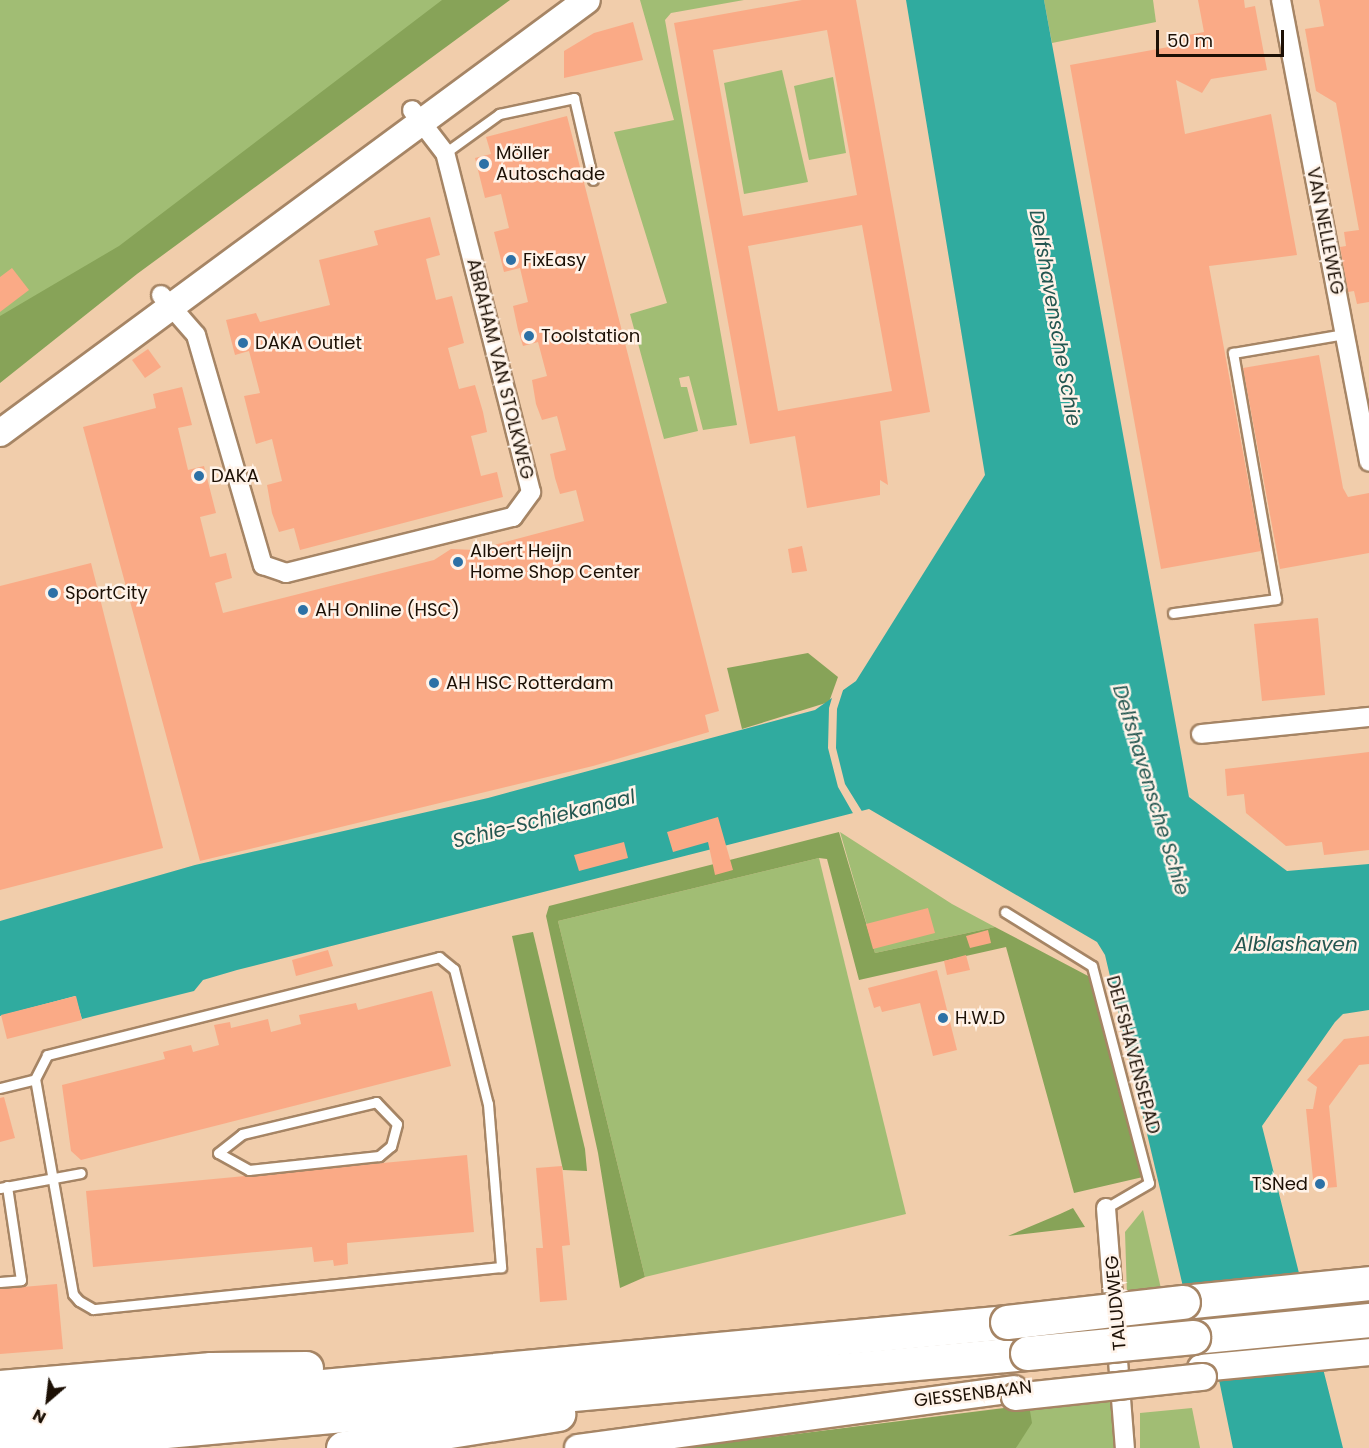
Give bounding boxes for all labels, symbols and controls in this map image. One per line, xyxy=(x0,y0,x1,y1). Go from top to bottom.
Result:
scale bar xyxy=(1159,18,1286,56)
text: 50 m xyxy=(1167,28,1213,53)
place label: Möller Autoschade xyxy=(496,143,605,186)
marker: Möller Autoschade xyxy=(477,157,491,171)
street label: VAN NELLEWEG xyxy=(1302,166,1348,296)
water label: Delfshavensche Schie xyxy=(1024,208,1086,428)
place label: FixEasy xyxy=(523,249,586,271)
marker: FixEasy xyxy=(504,253,518,267)
street label: ABRAHAM VAN STOLKWEG xyxy=(462,256,538,482)
place label: Toolstation xyxy=(541,325,640,347)
marker: Toolstation xyxy=(522,329,536,343)
place label: DAKA Outlet xyxy=(255,332,362,354)
marker: DAKA Outlet xyxy=(236,336,250,350)
place label: DAKA xyxy=(211,465,259,487)
marker: DAKA xyxy=(192,469,206,483)
place label: Albert Heijn Home Shop Center xyxy=(470,541,640,584)
marker: Albert Heijn Home Shop Center xyxy=(451,555,465,569)
place label: SportCity xyxy=(65,582,148,604)
marker: SportCity xyxy=(46,586,60,600)
place label: AH Online (HSC) xyxy=(315,599,460,621)
marker: AH Online (HSC) xyxy=(296,603,310,617)
place label: AH HSC Rotterdam xyxy=(446,672,613,694)
marker: AH HSC Rotterdam xyxy=(427,676,441,690)
water label: Delfshavensche Schie xyxy=(1108,682,1194,898)
water label: Schie-Schiekanaal xyxy=(450,785,638,853)
water label: Alblashaven xyxy=(1234,932,1358,956)
street label: DELFSHAVENSEPAD xyxy=(1101,973,1165,1137)
place label: H.W.D xyxy=(955,1007,1005,1029)
marker: H.W.D xyxy=(936,1011,950,1025)
place label: TSNed xyxy=(1252,1173,1308,1195)
marker: TSNed xyxy=(1313,1177,1327,1191)
street label: TALUDWEG xyxy=(1101,1255,1131,1351)
north arrow xyxy=(18,1370,78,1430)
street label: GIESSENBAAN xyxy=(913,1376,1033,1412)
text: N xyxy=(29,1403,50,1429)

